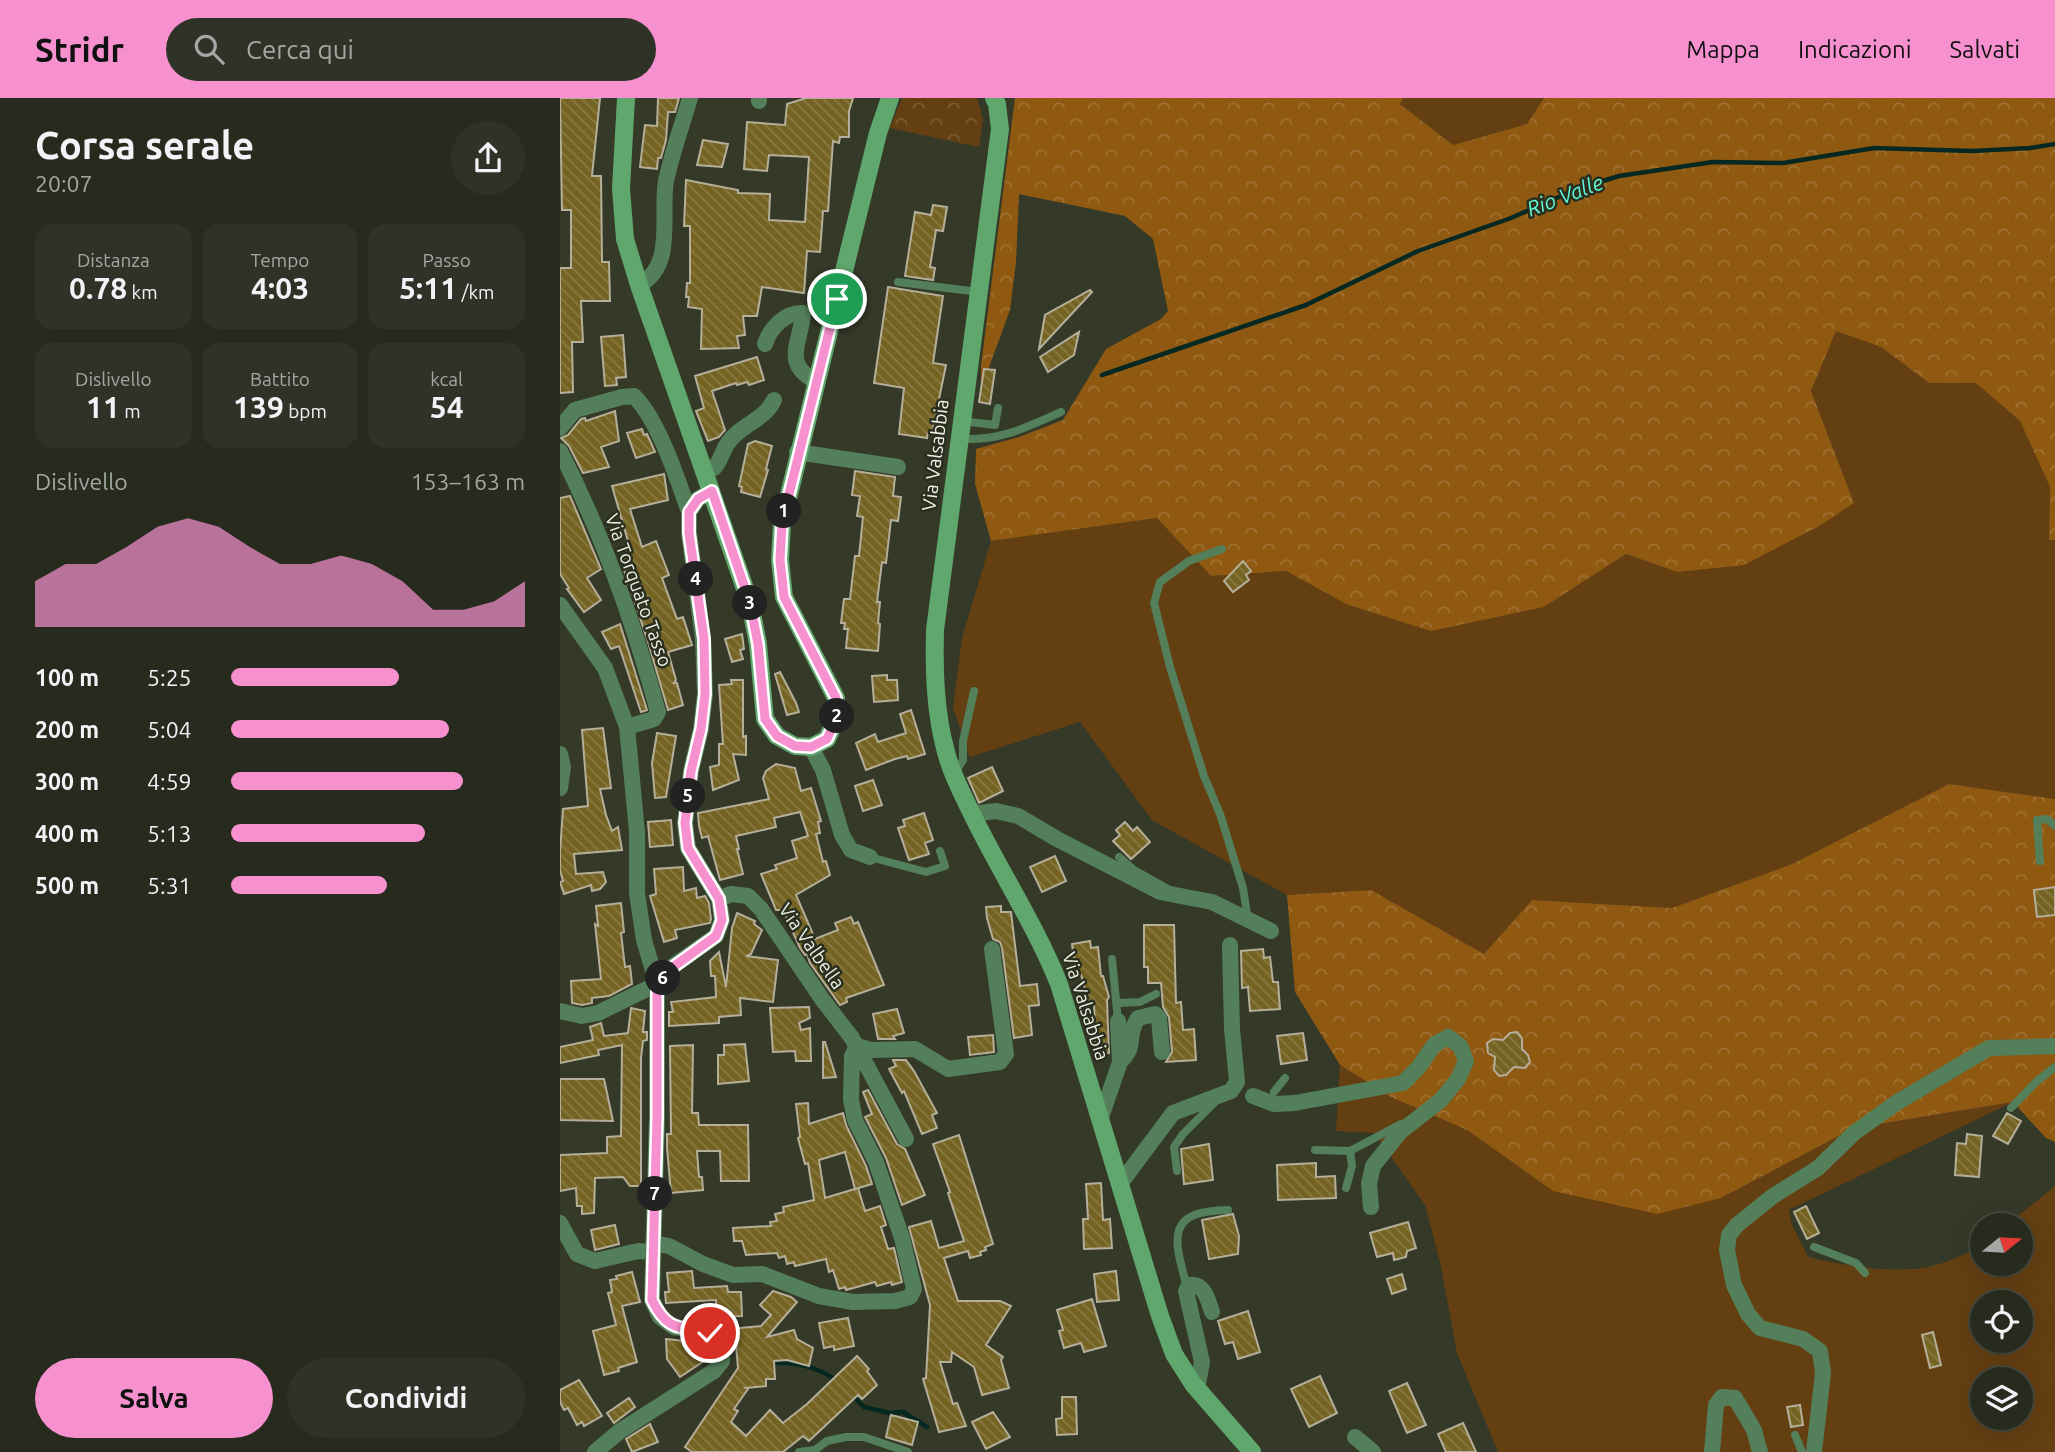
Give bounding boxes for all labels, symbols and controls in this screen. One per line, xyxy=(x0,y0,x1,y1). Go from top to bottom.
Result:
search box xyxy=(166,18,656,81)
icon: search xyxy=(190,30,228,68)
text: Stridr xyxy=(35,31,124,68)
text: Cerca qui xyxy=(246,35,354,64)
text: Mappa xyxy=(1686,36,1760,63)
text: Indicazioni xyxy=(1798,36,1912,63)
text: Salvati xyxy=(1950,36,2020,63)
button: share xyxy=(451,121,525,195)
text: Corsa serale xyxy=(35,124,254,166)
water label: Rio Valle xyxy=(1523,169,1607,221)
text: 20:07 xyxy=(35,171,93,196)
text: Distanza xyxy=(77,249,150,271)
text: Tempo xyxy=(251,249,309,271)
text: Passo xyxy=(422,249,471,271)
pin xyxy=(807,269,867,329)
text: 0.78 xyxy=(69,271,127,305)
text: 4:03 xyxy=(251,271,309,305)
text: 5:11 xyxy=(399,271,457,305)
icon: arrive xyxy=(818,280,856,318)
text: km xyxy=(127,281,158,303)
text: /km xyxy=(457,281,494,303)
text: Dislivello xyxy=(75,368,152,390)
text: Battito xyxy=(250,368,310,390)
text: kcal xyxy=(430,368,463,390)
text: 11 xyxy=(86,390,120,424)
text: 139 xyxy=(233,390,284,424)
text: 54 xyxy=(430,390,464,424)
street label: Via Valsabbia xyxy=(917,398,953,512)
text: m xyxy=(120,400,141,422)
text: bpm xyxy=(284,400,327,422)
text: Dislivello xyxy=(35,469,128,494)
text: 153–163 m xyxy=(411,469,525,494)
pin: 1 xyxy=(766,494,802,528)
text: 1 xyxy=(778,499,789,521)
street label: Via Torquato Tasso xyxy=(601,511,677,669)
pin: 4 xyxy=(678,561,714,596)
text: 4 xyxy=(690,567,701,589)
pin: 3 xyxy=(732,586,768,620)
text: 3 xyxy=(744,591,755,613)
text: 100 m xyxy=(35,665,99,690)
text: 5:25 xyxy=(147,665,192,690)
pin: 2 xyxy=(820,698,854,734)
text: 2 xyxy=(831,704,842,726)
text: 200 m xyxy=(35,717,99,742)
text: 5:04 xyxy=(147,717,192,742)
text: 300 m xyxy=(35,769,99,794)
text: 4:59 xyxy=(147,769,192,794)
pin: 5 xyxy=(670,778,706,814)
text: 5 xyxy=(682,784,693,806)
text: 400 m xyxy=(35,821,99,846)
text: 5:13 xyxy=(147,821,192,846)
text: 500 m xyxy=(35,873,99,898)
text: 5:31 xyxy=(147,873,192,898)
street label: Via Valbella xyxy=(775,899,849,993)
street label: Via Valsabbia xyxy=(1058,949,1114,1063)
pin: 6 xyxy=(646,960,680,996)
text: 6 xyxy=(657,966,668,988)
pin: 7 xyxy=(638,1176,672,1212)
text: 7 xyxy=(649,1182,660,1204)
north arrow xyxy=(1970,1213,2034,1276)
map controls xyxy=(1970,1213,2033,1430)
button: locate xyxy=(1970,1290,2033,1353)
pin xyxy=(680,1303,740,1363)
icon: check xyxy=(691,1314,729,1352)
button: Salva xyxy=(35,1358,273,1438)
button: Condividi xyxy=(287,1358,525,1438)
button: layers xyxy=(1970,1367,2033,1430)

